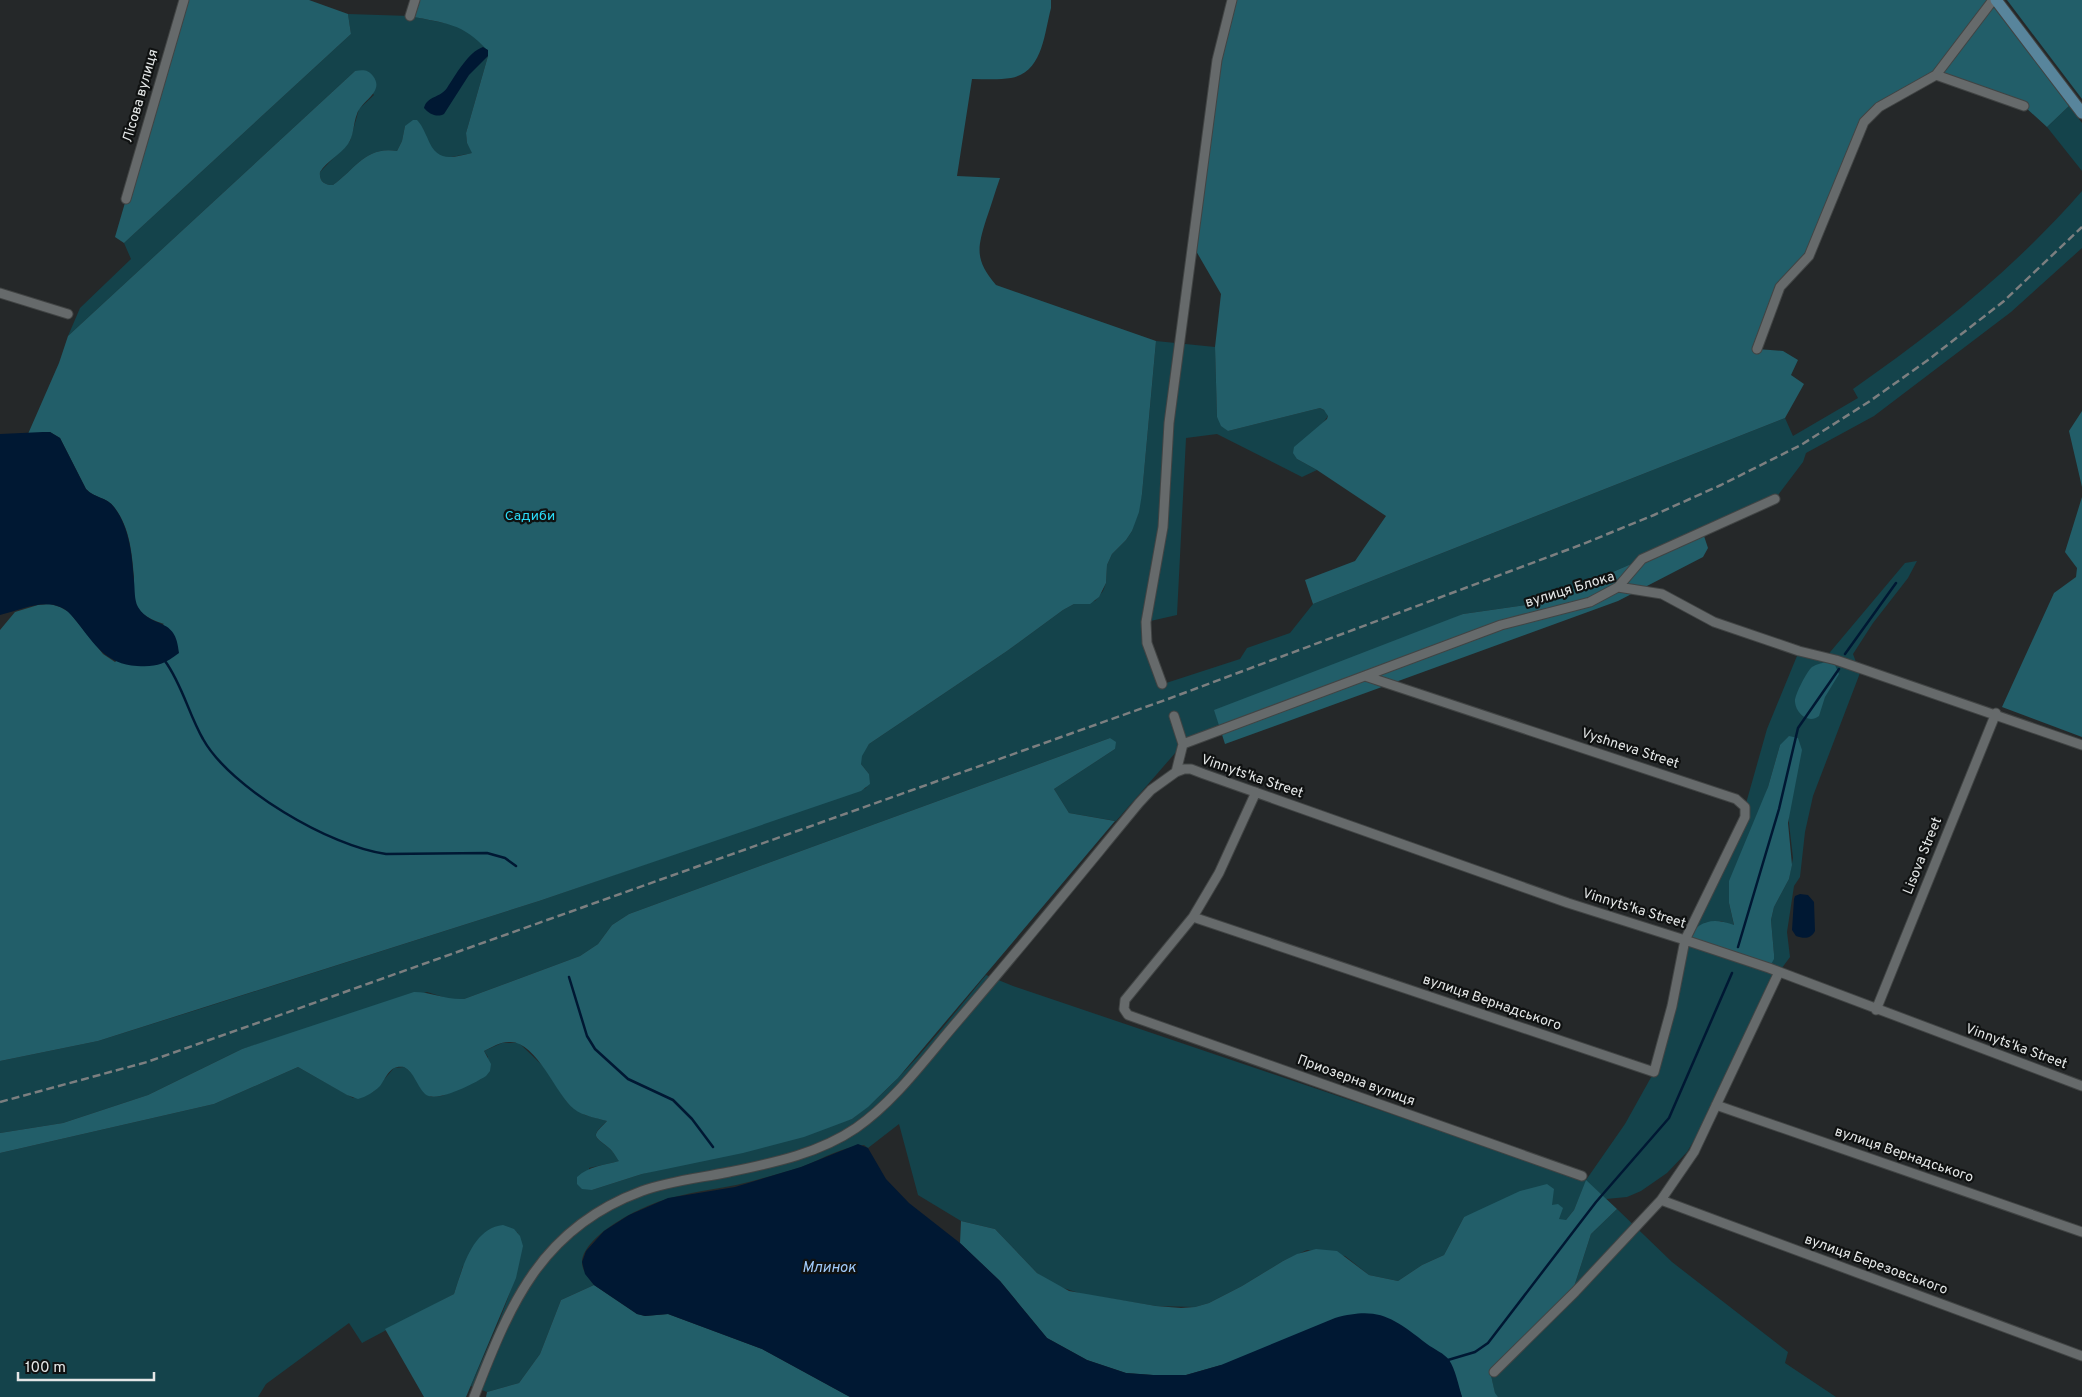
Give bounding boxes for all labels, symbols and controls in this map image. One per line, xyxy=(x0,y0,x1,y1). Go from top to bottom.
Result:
street label: Лісова вулиця xyxy=(120,47,162,145)
park label: Садиби xyxy=(505,508,555,525)
street label: вулиця Блока xyxy=(1523,568,1617,612)
street label: Vyshneva Street xyxy=(1579,725,1681,773)
street label: Vinnyts'ka Street xyxy=(1199,752,1305,802)
street label: Lisova Street xyxy=(1900,815,1946,897)
street label: Vinnyts'ka Street xyxy=(1580,885,1688,933)
street label: вулиця Вернадського xyxy=(1420,971,1564,1035)
street label: Vinnyts'ka Street xyxy=(1963,1021,2069,1073)
street label: Приозерна вулиця xyxy=(1295,1052,1417,1110)
street label: вулиця Вернадського xyxy=(1832,1123,1976,1187)
street label: вулиця Березовського xyxy=(1802,1231,1950,1299)
water label: Млинок xyxy=(802,1259,857,1278)
scale bar xyxy=(18,1350,154,1382)
text: 100 m xyxy=(25,1359,66,1378)

